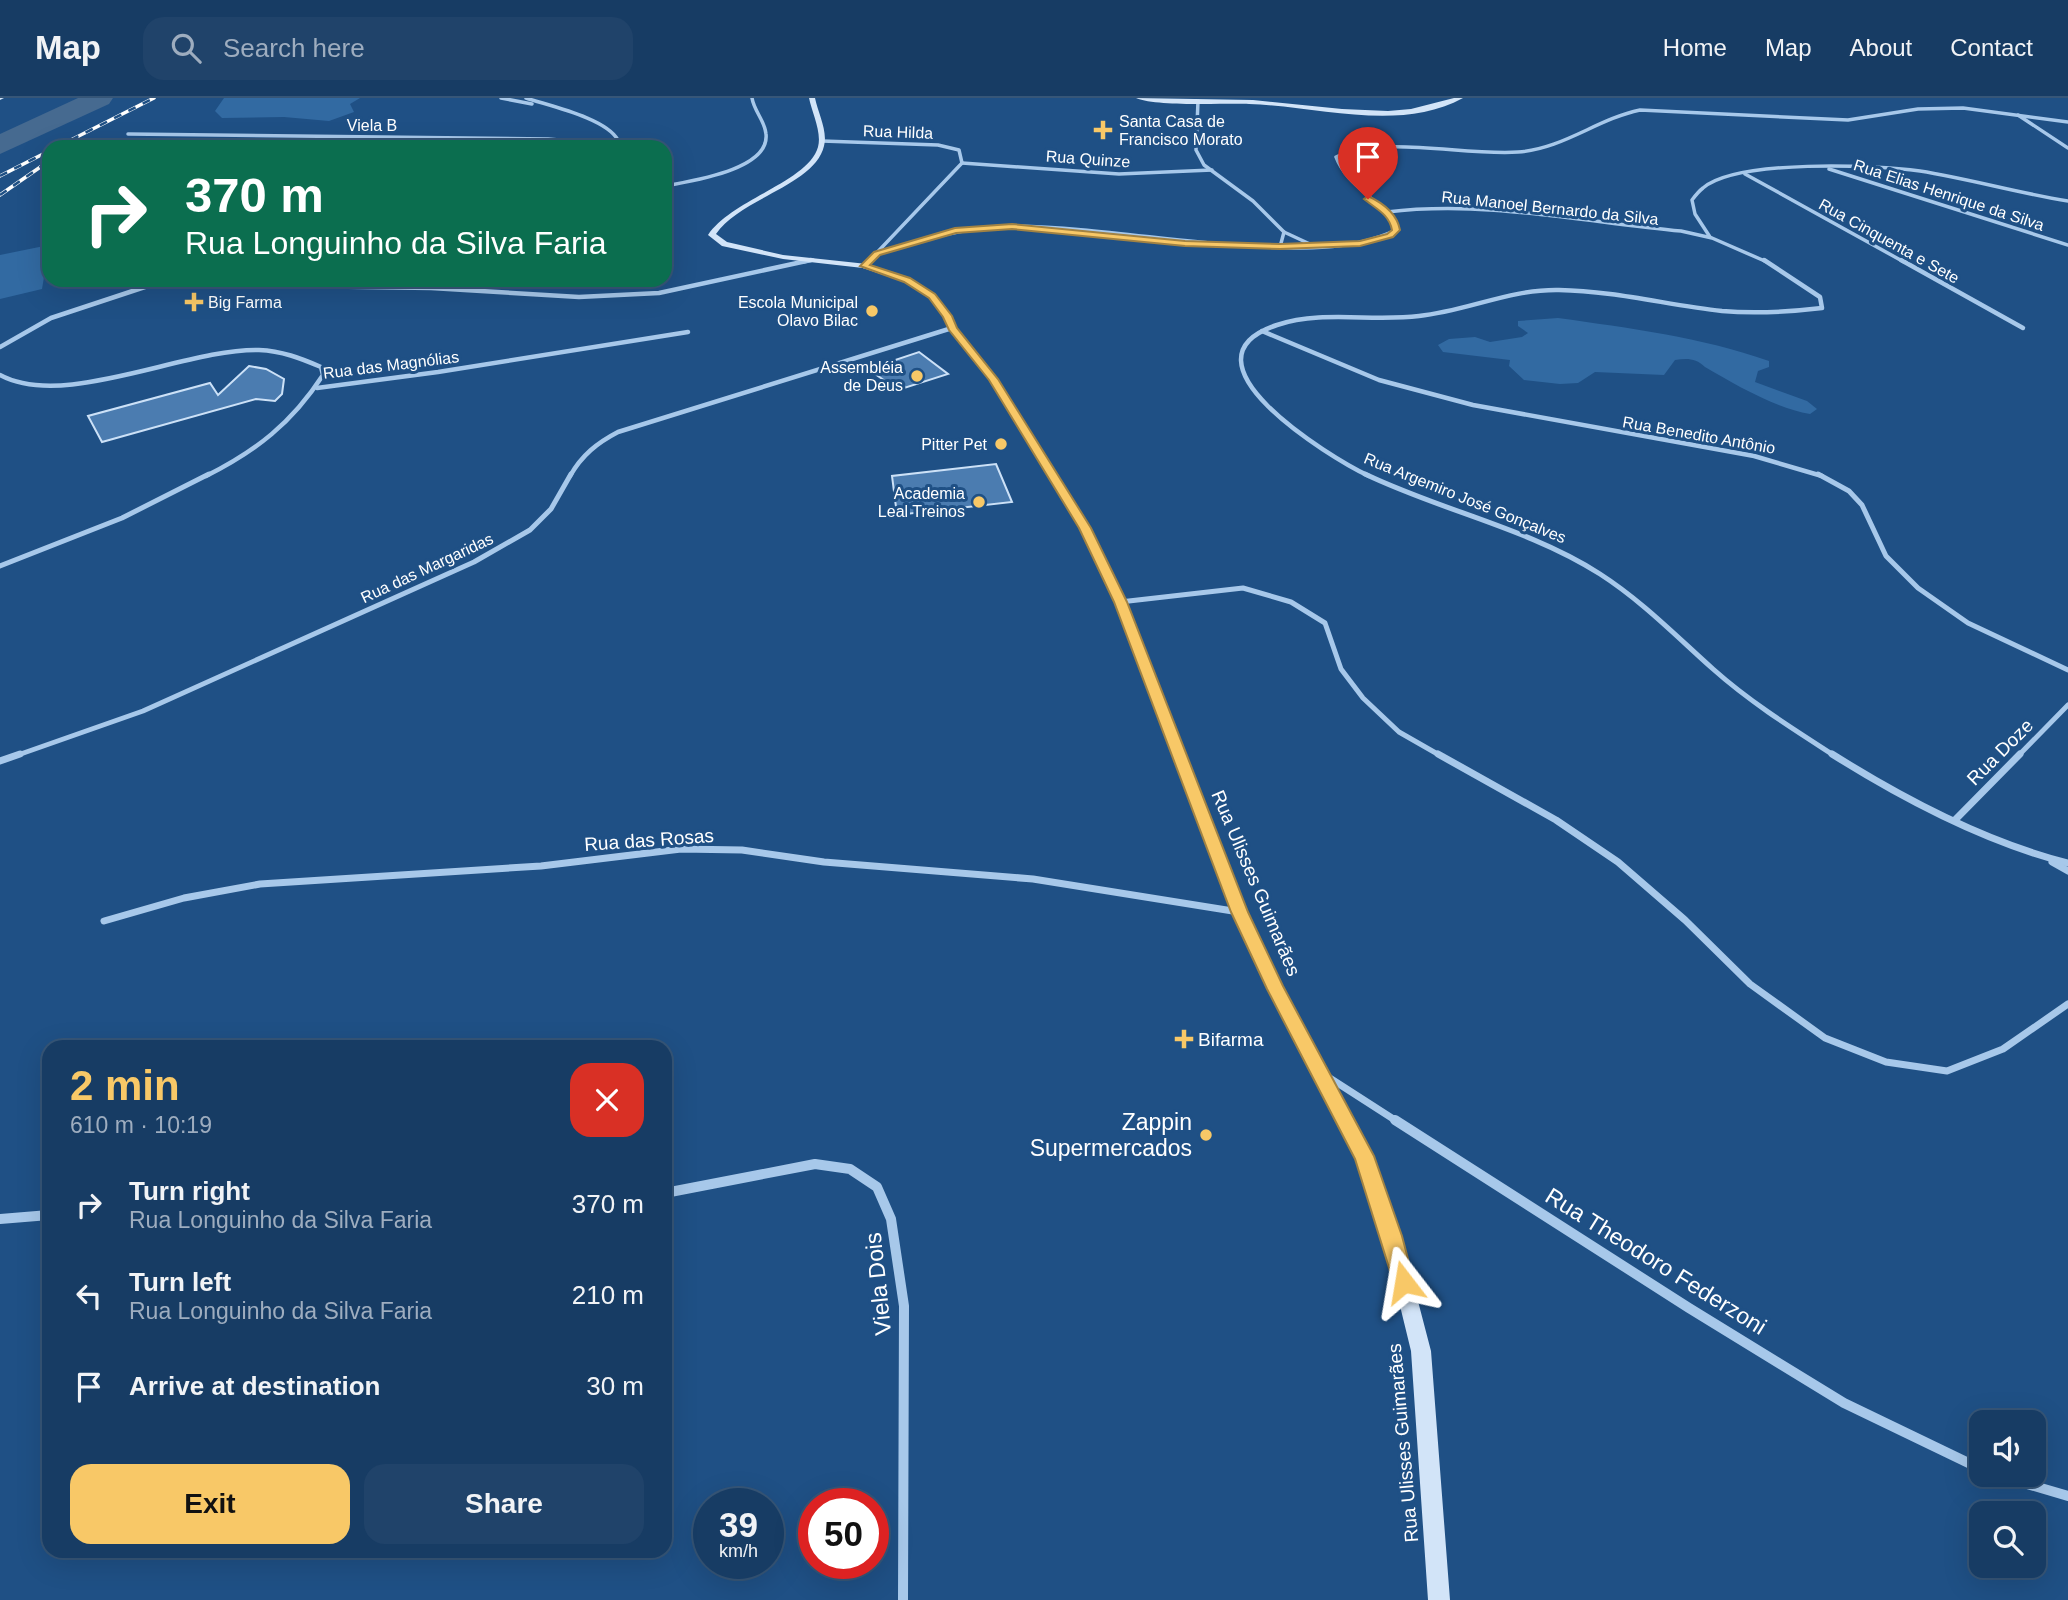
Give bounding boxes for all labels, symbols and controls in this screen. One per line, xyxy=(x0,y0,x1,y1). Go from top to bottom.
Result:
search box xyxy=(143,17,633,80)
text: Map xyxy=(35,29,101,66)
icon: search xyxy=(167,29,205,67)
text: Search here xyxy=(223,33,365,63)
text: Home xyxy=(1663,34,1727,61)
text: Map xyxy=(1765,34,1812,61)
text: About xyxy=(1850,34,1912,61)
text: Contact xyxy=(1950,34,2033,61)
place label: Santa Casa de Francisco Morato xyxy=(1119,113,1243,148)
street label: Viela B xyxy=(347,117,397,134)
marker: Santa Casa de Francisco Morato xyxy=(1093,120,1113,140)
street label: Rua Hilda xyxy=(863,122,934,142)
pin xyxy=(1338,127,1398,199)
icon: arrive xyxy=(1349,138,1387,176)
street label: Rua Quinze xyxy=(1045,148,1131,170)
street label: Rua Elias Henrique da Silva xyxy=(1852,156,2046,234)
icon: right xyxy=(70,168,161,259)
text: 370 m xyxy=(185,168,324,222)
street label: Rua Manoel Bernardo da Silva xyxy=(1441,188,1659,228)
street label: Rua Cinquenta e Sete xyxy=(1816,195,1962,287)
text: Rua Longuinho da Silva Faria xyxy=(185,225,607,261)
marker: Big Farma xyxy=(186,294,202,310)
place label: Big Farma xyxy=(208,294,282,311)
place label: Escola Municipal Olavo Bilac xyxy=(738,294,858,329)
marker: Escola Municipal Olavo Bilac xyxy=(864,303,880,319)
street label: Rua das Magnólias xyxy=(322,348,460,382)
place label: Assembléia de Deus xyxy=(820,359,903,394)
marker: Assembléia de Deus xyxy=(909,368,925,384)
street label: Rua Benedito Antônio xyxy=(1621,413,1777,457)
place label: Pitter Pet xyxy=(921,436,988,453)
marker: Pitter Pet xyxy=(993,436,1009,452)
street label: Rua Argemiro José Gonçalves xyxy=(1362,450,1568,546)
place label: Academia Leal Treinos xyxy=(878,485,965,520)
marker: Academia Leal Treinos xyxy=(971,494,987,510)
street label: Rua das Margaridas xyxy=(358,530,496,606)
street label: Rua Doze xyxy=(1963,715,2037,789)
street label: Rua Ulisses Guimarães xyxy=(1207,787,1305,979)
street label: Rua das Rosas xyxy=(583,825,715,855)
place label: Bifarma xyxy=(1198,1029,1264,1050)
marker: Bifarma xyxy=(1176,1031,1192,1047)
text: 2 min xyxy=(70,1062,180,1109)
button: close xyxy=(570,1063,644,1137)
place label: Zappin Supermercados xyxy=(1030,1109,1192,1161)
text: 610 m · 10:19 xyxy=(70,1112,212,1138)
marker: Zappin Supermercados xyxy=(1198,1127,1214,1143)
text: Turn right xyxy=(129,1176,250,1206)
street label: Rua Theodoro Federzoni xyxy=(1541,1182,1771,1340)
icon: right xyxy=(70,1186,108,1224)
text: 370 m xyxy=(572,1189,644,1219)
text: Rua Longuinho da Silva Faria xyxy=(129,1207,432,1233)
street label: Viela Dois xyxy=(860,1231,896,1337)
position arrow xyxy=(1367,1245,1441,1319)
text: Turn left xyxy=(129,1267,231,1297)
icon: left xyxy=(70,1277,108,1315)
text: 210 m xyxy=(572,1280,644,1310)
text: Rua Longuinho da Silva Faria xyxy=(129,1298,432,1324)
street label: Rua Ulisses Guimarães xyxy=(1384,1343,1422,1543)
icon: arrive xyxy=(70,1368,108,1406)
text: Arrive at destination xyxy=(129,1371,380,1401)
text: 30 m xyxy=(586,1371,644,1401)
map controls xyxy=(1969,1410,2046,1578)
button: sound xyxy=(1969,1410,2046,1487)
button: Exit xyxy=(70,1464,350,1544)
button: Share xyxy=(364,1464,644,1544)
speed limit sign: 50 xyxy=(798,1488,889,1579)
button: search xyxy=(1969,1501,2046,1578)
text: 39 xyxy=(719,1505,758,1544)
text: km/h xyxy=(719,1541,758,1561)

